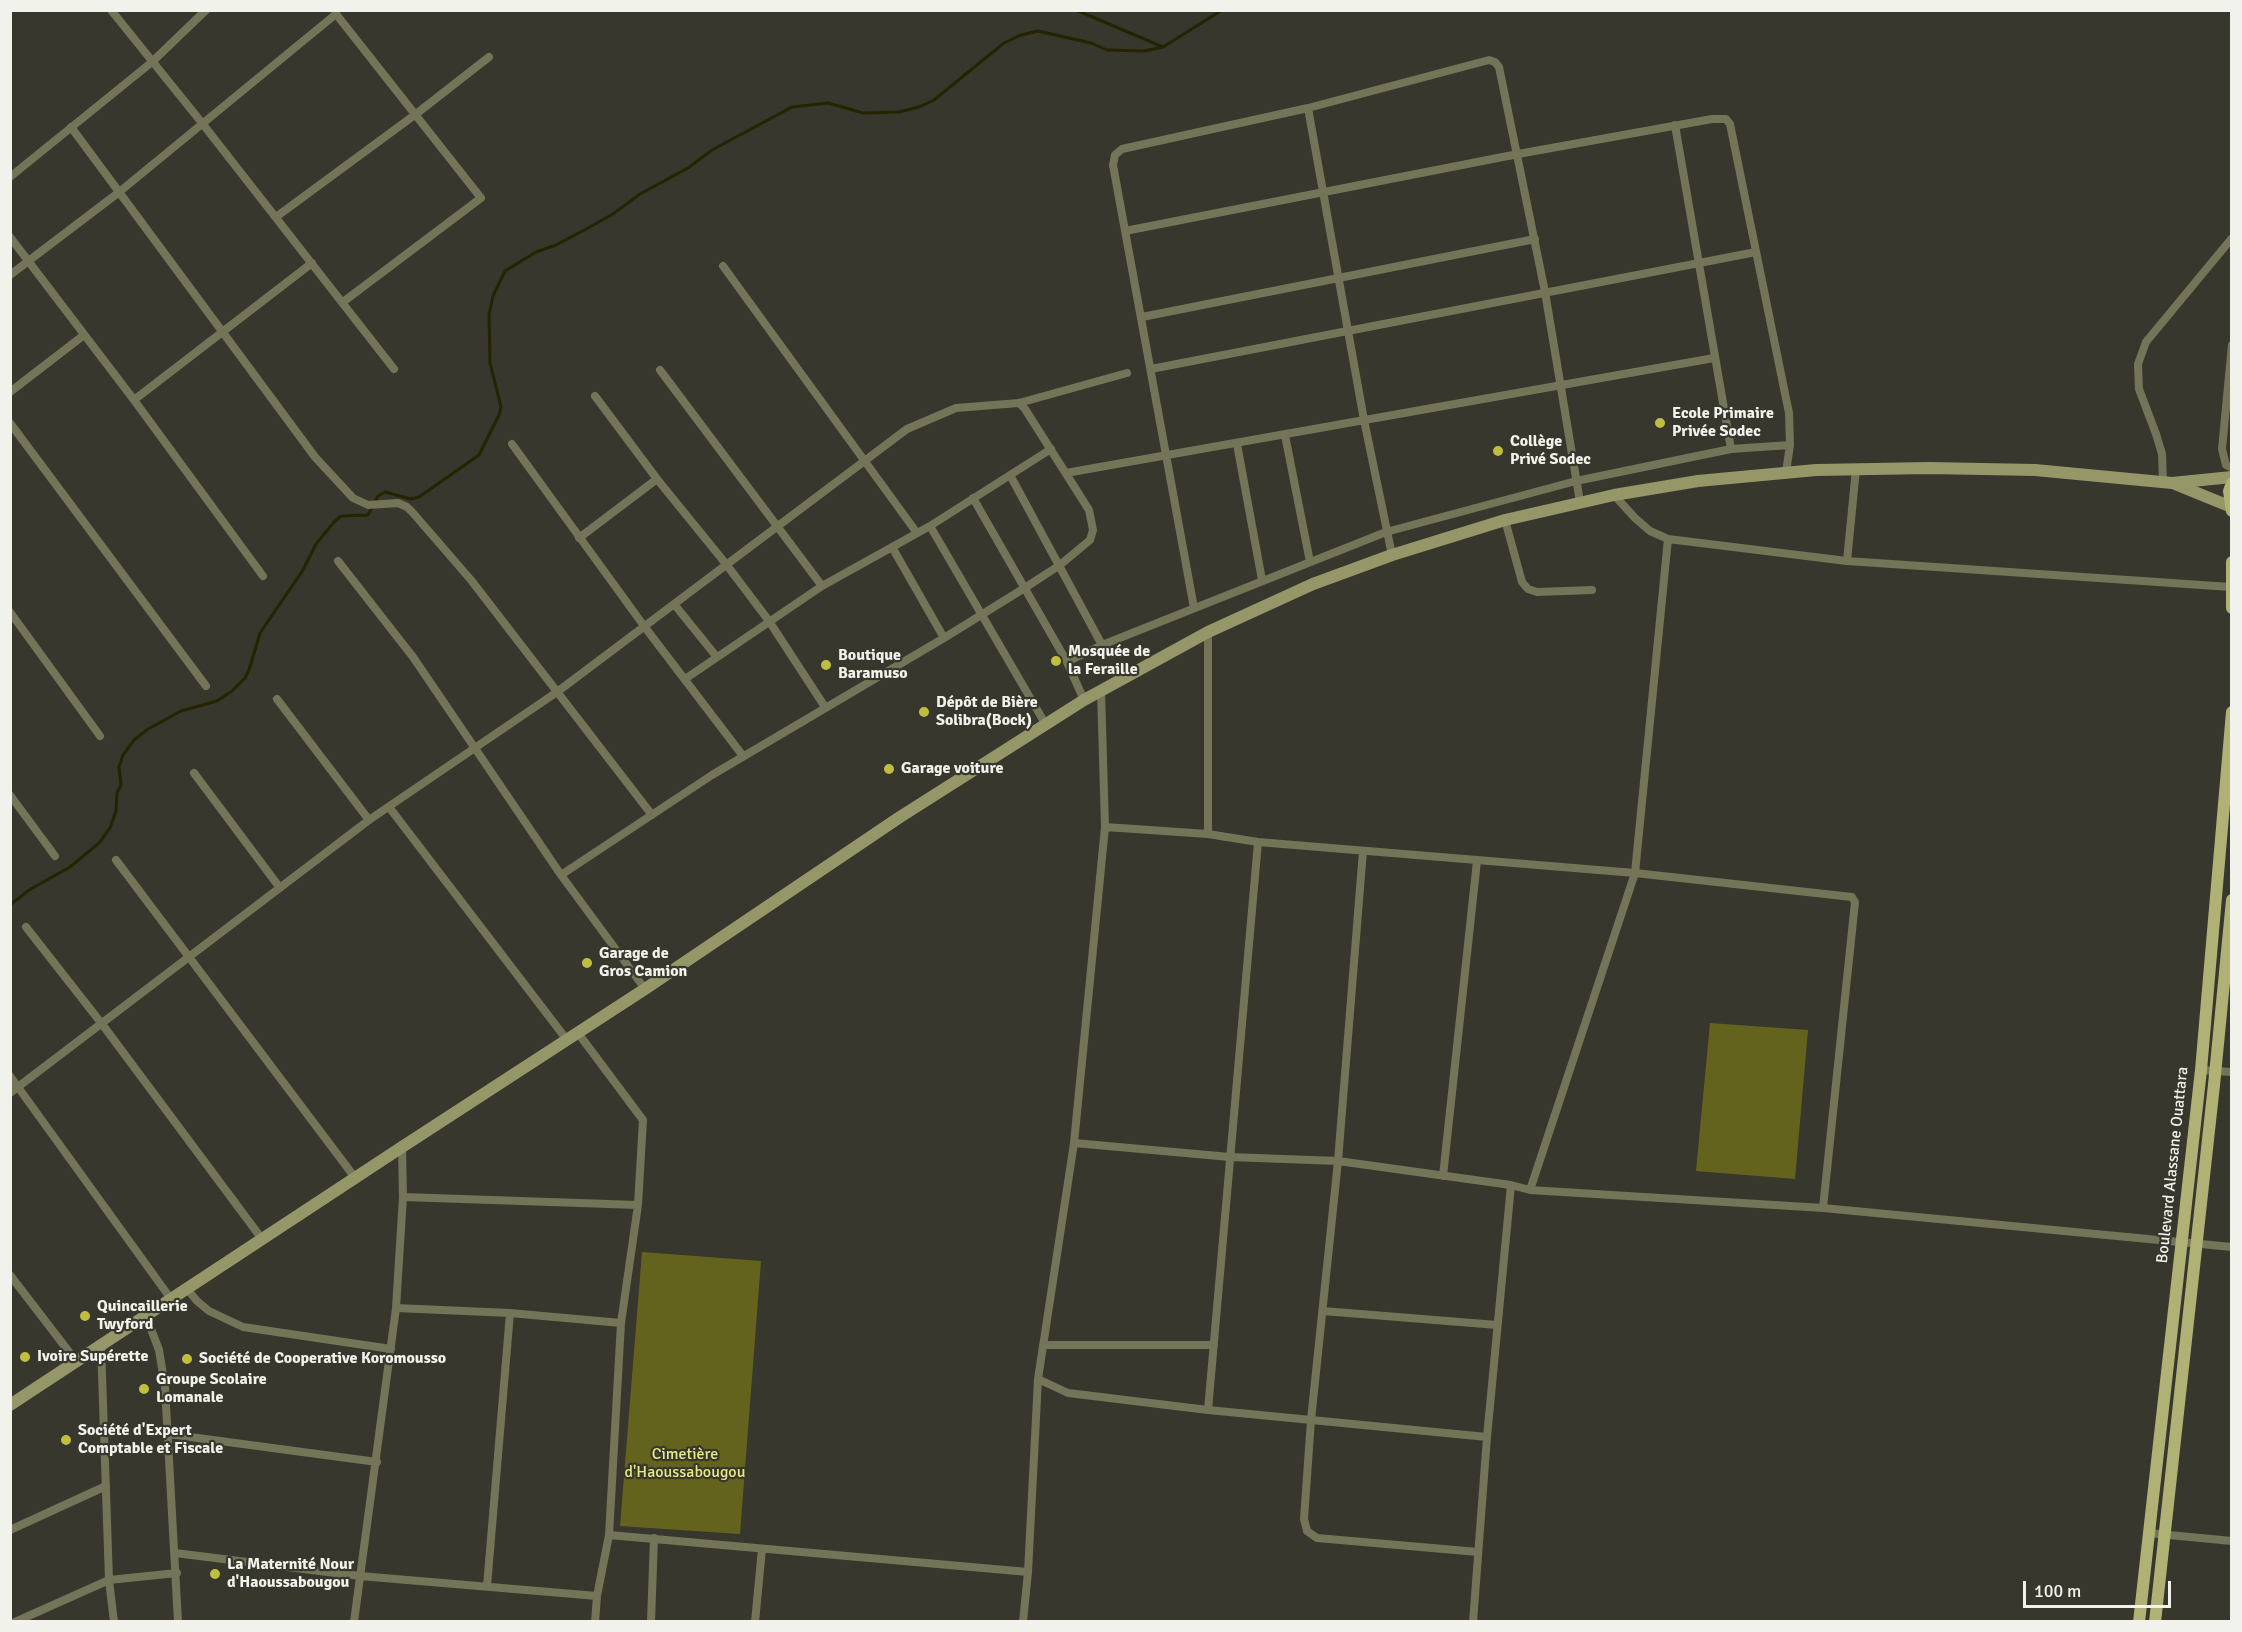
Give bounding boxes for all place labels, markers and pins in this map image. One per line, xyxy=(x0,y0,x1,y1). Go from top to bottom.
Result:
place label: Ecole Primaire Privée Sodec xyxy=(1672,404,1774,442)
marker: Ecole Primaire Privée Sodec xyxy=(1653,416,1667,430)
place label: Collège Privé Sodec xyxy=(1510,432,1591,470)
marker: Collège Privé Sodec xyxy=(1491,444,1505,458)
place label: Mosquée de la Feraille xyxy=(1068,642,1150,680)
place label: Boutique Baramuso xyxy=(838,646,908,684)
marker: Mosquée de la Feraille xyxy=(1049,654,1063,668)
marker: Boutique Baramuso xyxy=(819,658,833,672)
place label: Dépôt de Bière Solibra(Bock) xyxy=(936,693,1038,731)
marker: Dépôt de Bière Solibra(Bock) xyxy=(917,705,931,719)
place label: Garage voiture xyxy=(901,759,1003,779)
marker: Garage voiture xyxy=(882,762,896,776)
place label: Garage de Gros Camion xyxy=(599,944,687,982)
marker: Garage de Gros Camion xyxy=(580,956,594,970)
place label: Quincaillerie Twyford xyxy=(97,1297,188,1335)
marker: Quincaillerie Twyford xyxy=(78,1309,92,1323)
place label: Ivoire Supérette xyxy=(37,1347,148,1367)
place label: Société de Cooperative Koromousso xyxy=(199,1349,446,1369)
marker: Ivoire Supérette xyxy=(18,1350,32,1364)
marker: Société de Cooperative Koromousso xyxy=(180,1352,194,1366)
place label: Groupe Scolaire Lomanale xyxy=(156,1370,267,1408)
marker: Groupe Scolaire Lomanale xyxy=(137,1382,151,1396)
place label: Société d'Expert Comptable et Fiscale xyxy=(78,1421,223,1459)
marker: Société d'Expert Comptable et Fiscale xyxy=(59,1433,73,1447)
place label: La Maternité Nour d'Haoussabougou xyxy=(227,1555,354,1593)
marker: La Maternité Nour d'Haoussabougou xyxy=(208,1567,222,1581)

